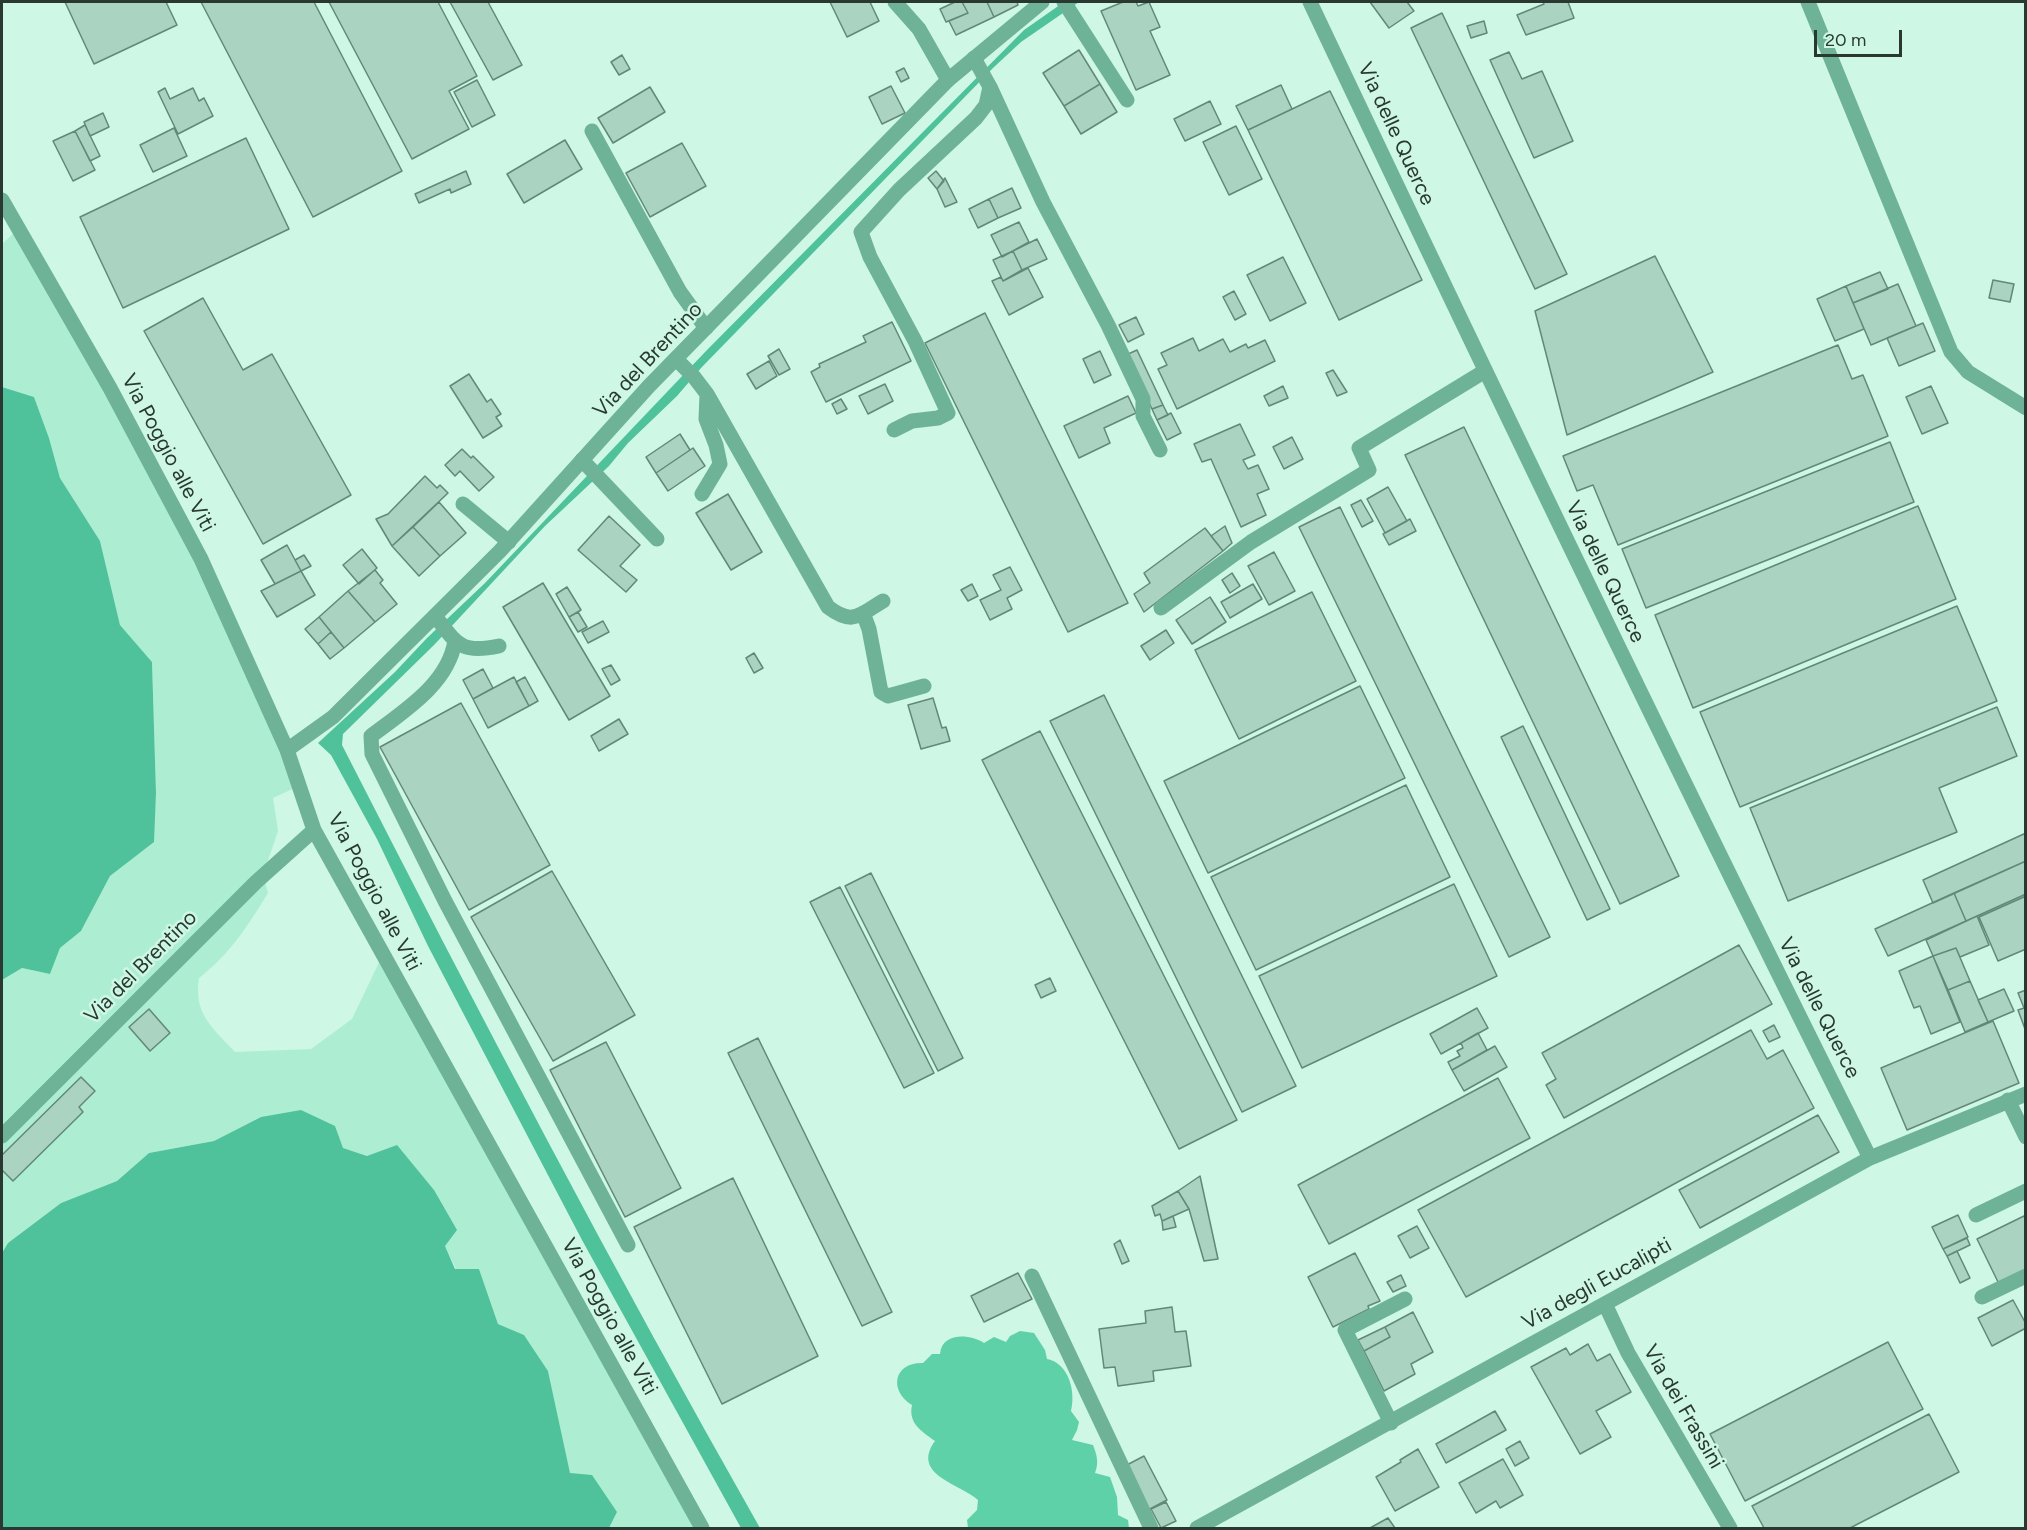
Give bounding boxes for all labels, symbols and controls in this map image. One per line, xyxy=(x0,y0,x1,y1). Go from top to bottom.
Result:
scale bar xyxy=(1817,18,1906,56)
text: 20 m xyxy=(1825,29,1866,51)
street label: Via delle Querce xyxy=(1352,59,1440,209)
street label: Via del Brentino xyxy=(588,297,708,423)
street label: Via Poggio alle Viti xyxy=(116,370,220,536)
street label: Via delle Querce xyxy=(1560,497,1650,647)
street label: Via Poggio alle Viti xyxy=(322,809,426,975)
street label: Via del Brentino xyxy=(80,906,202,1028)
street label: Via delle Querce xyxy=(1773,933,1865,1083)
street label: Via degli Eucalipti xyxy=(1518,1232,1676,1336)
street label: Via Poggio alle Viti xyxy=(556,1234,662,1400)
street label: Via dei Frassini xyxy=(1637,1340,1729,1474)

